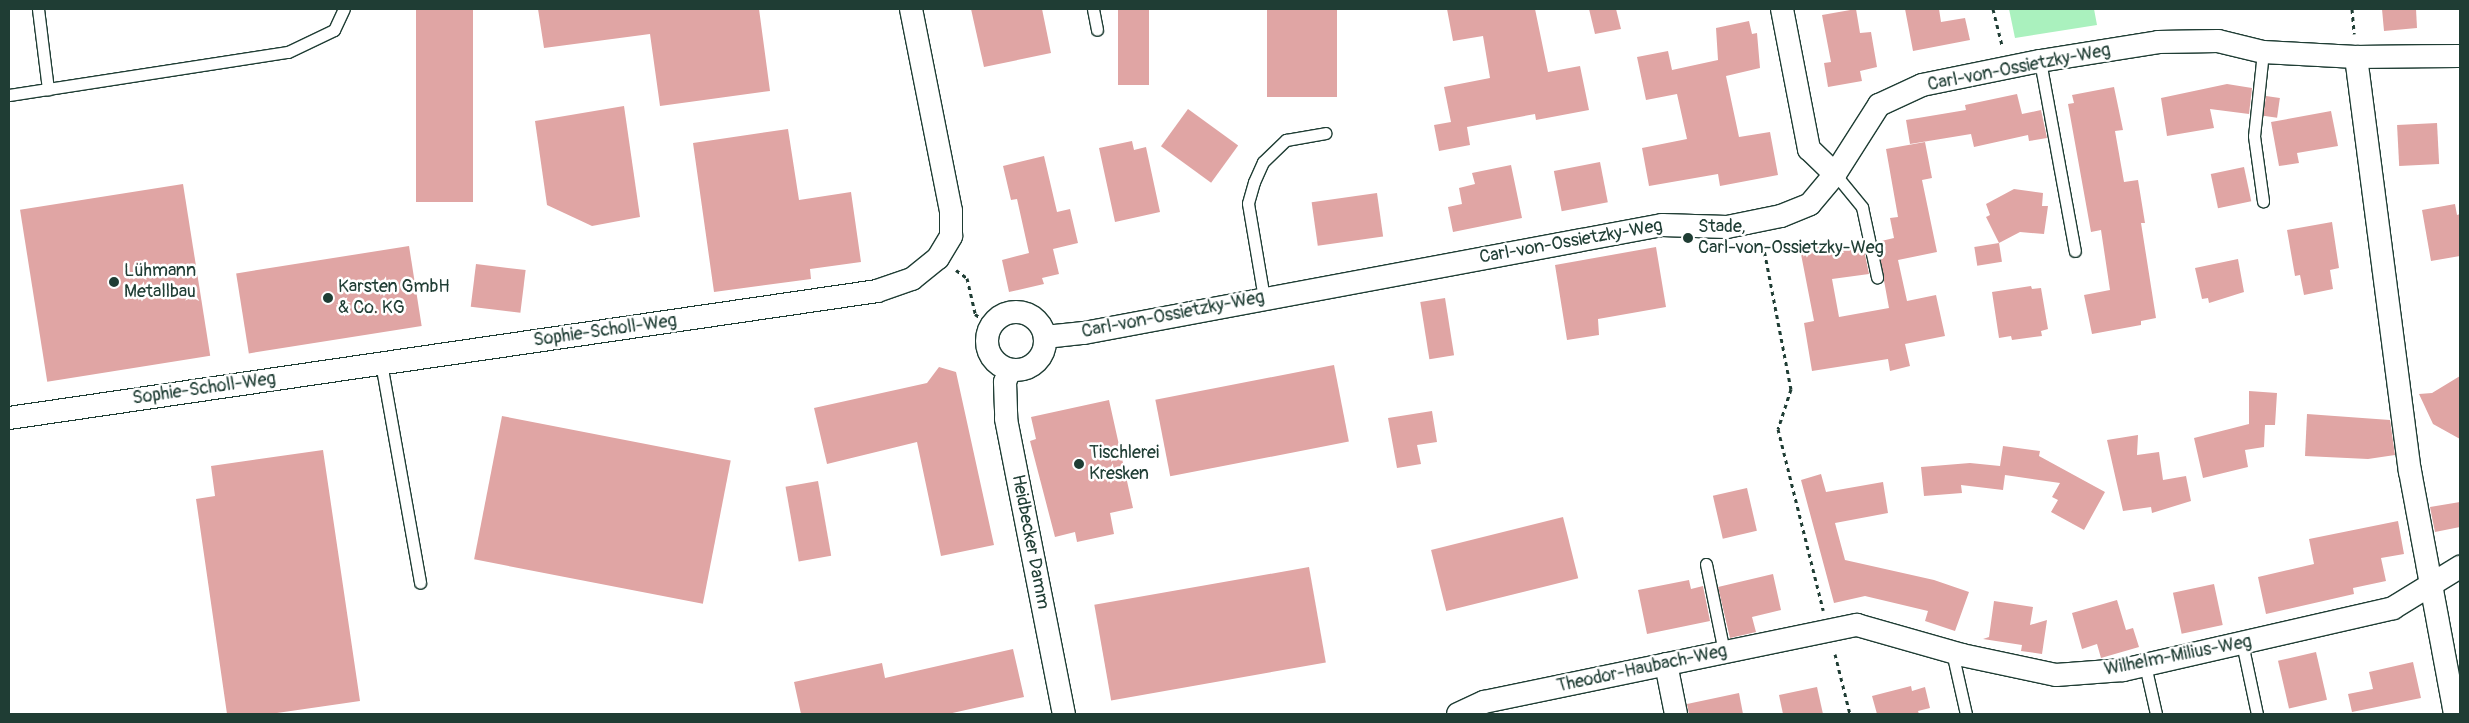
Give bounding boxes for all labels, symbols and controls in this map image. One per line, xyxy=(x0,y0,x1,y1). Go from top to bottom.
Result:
street label: Carl-von-Ossietzky-Weg xyxy=(1926,40,2112,96)
street label: Carl-von-Ossietzky-Weg xyxy=(1478,215,1664,269)
place label: Stade, Carl-von-Ossietzky-Weg xyxy=(1698,217,1884,260)
marker: Stade, Carl-von-Ossietzky-Weg xyxy=(1682,232,1694,244)
place label: Lühmann Metallbau xyxy=(124,261,196,304)
marker: Lühmann Metallbau xyxy=(108,276,120,288)
place label: Karsten GmbH & Co. KG xyxy=(338,277,450,320)
street label: Carl-von-Ossietzky-Weg xyxy=(1080,287,1266,343)
marker: Karsten GmbH & Co. KG xyxy=(322,292,334,304)
street label: Sophie-Scholl-Weg xyxy=(532,310,678,352)
street label: Sophie-Scholl-Weg xyxy=(131,368,277,410)
place label: Tischlerei Kresken xyxy=(1089,443,1159,486)
marker: Tischlerei Kresken xyxy=(1073,458,1085,470)
street label: Heidbecker Damm xyxy=(1006,473,1054,611)
street label: Wilhelm-Milius-Weg xyxy=(2102,631,2254,681)
street label: Theodor-Haubach-Weg xyxy=(1555,640,1729,698)

